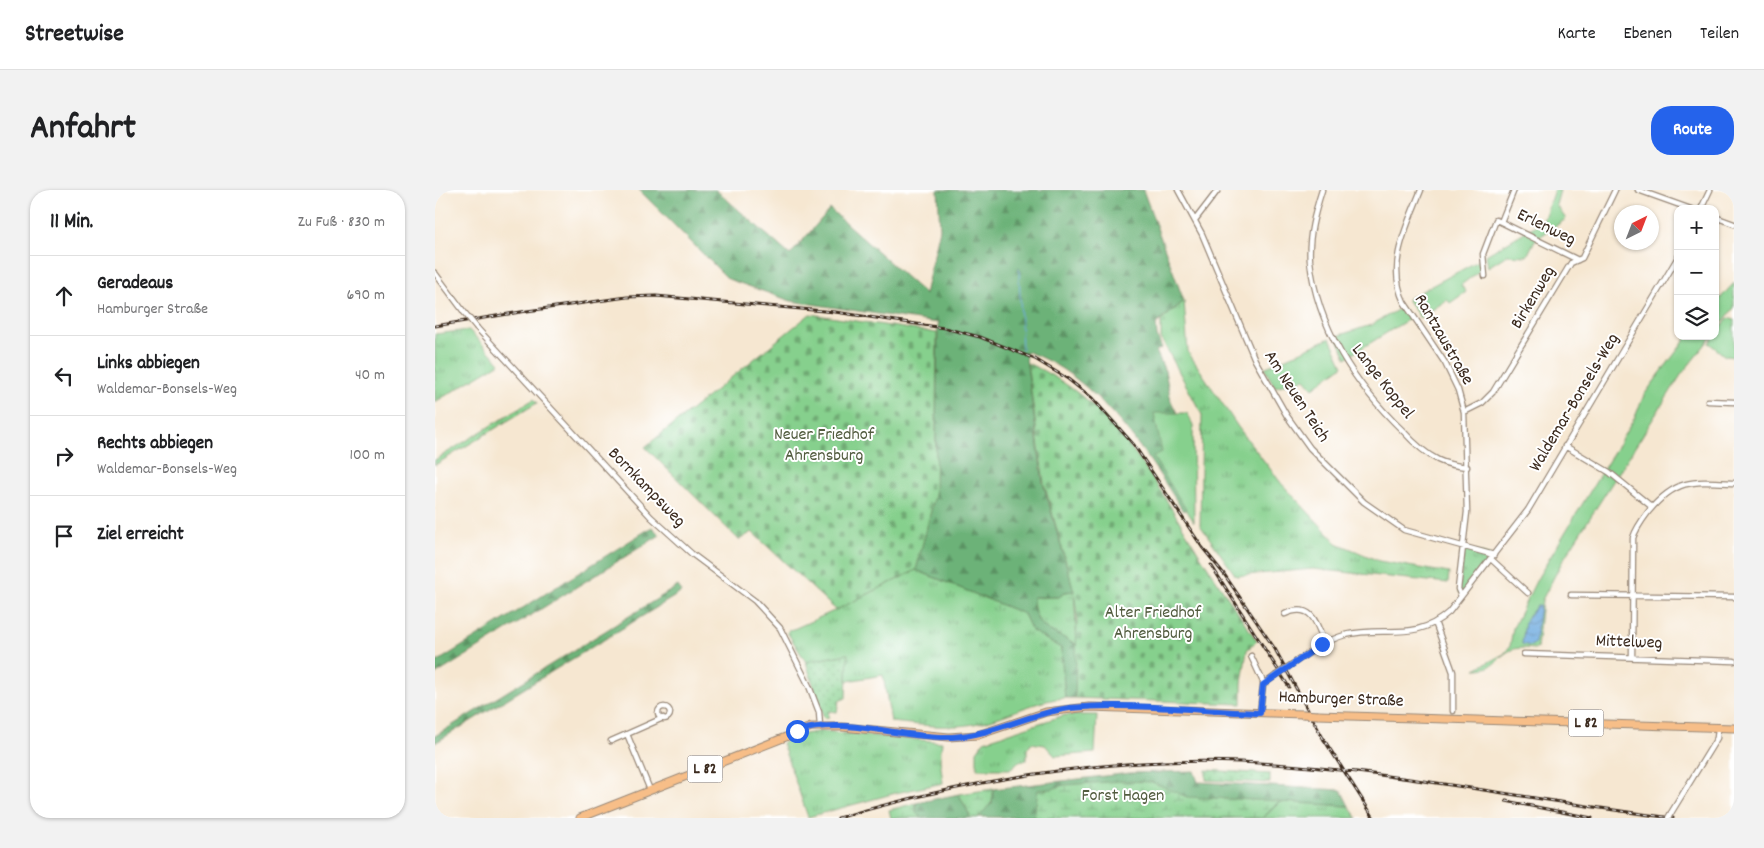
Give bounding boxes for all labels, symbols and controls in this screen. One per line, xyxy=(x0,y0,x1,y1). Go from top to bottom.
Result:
text: Streetwise xyxy=(25,18,124,52)
text: Karte xyxy=(1558,22,1596,47)
text: Ebenen xyxy=(1624,22,1672,47)
text: Teilen xyxy=(1700,22,1739,47)
text: Anfahrt xyxy=(30,105,136,155)
button: Route xyxy=(1651,106,1734,155)
street label: Erlenweg xyxy=(1512,203,1580,253)
north arrow xyxy=(1614,205,1659,250)
map controls xyxy=(1674,205,1719,340)
button: + xyxy=(1674,205,1719,250)
text: 11 Min. xyxy=(50,208,93,238)
text: Zu Fuß · 830 m xyxy=(298,211,385,234)
button: − xyxy=(1674,250,1719,295)
street label: Birkenweg xyxy=(1505,262,1563,334)
text: Geradeaus xyxy=(97,271,173,298)
icon: ahead xyxy=(50,282,78,310)
text: 690 m xyxy=(346,284,385,307)
street label: Rantzaustraße xyxy=(1407,290,1479,390)
button: layers xyxy=(1674,295,1719,340)
text: Hamburger Straße xyxy=(97,298,208,321)
street label: Waldemar-Bonsels-Weg xyxy=(1524,329,1626,477)
street label: Lange Koppel xyxy=(1345,339,1420,425)
street label: Am Neuen Teich xyxy=(1257,346,1335,448)
text: Links abbiegen xyxy=(97,351,200,378)
icon: left xyxy=(50,362,78,390)
text: 40 m xyxy=(355,364,385,387)
text: Waldemar-Bonsels-Weg xyxy=(97,378,237,401)
park label: Neuer Friedhof Ahrensburg xyxy=(774,423,875,469)
text: Rechts abbiegen xyxy=(97,431,213,458)
icon: right xyxy=(50,442,78,470)
street label: Bornkampsweg xyxy=(601,442,691,534)
text: 100 m xyxy=(349,444,385,467)
text: Waldemar-Bonsels-Weg xyxy=(97,458,237,481)
icon: arrive xyxy=(50,522,78,550)
text: Ziel erreicht xyxy=(97,522,184,549)
park label: Alter Friedhof Ahrensburg xyxy=(1105,601,1202,647)
street label: Mittelweg xyxy=(1595,629,1663,657)
route end xyxy=(1311,633,1334,656)
street label: Hamburger Straße xyxy=(1278,685,1404,715)
road number: L 82 xyxy=(1569,710,1603,736)
route start xyxy=(786,720,809,743)
road number: L 82 xyxy=(687,756,723,782)
park label: Forst Hagen xyxy=(1082,784,1164,809)

